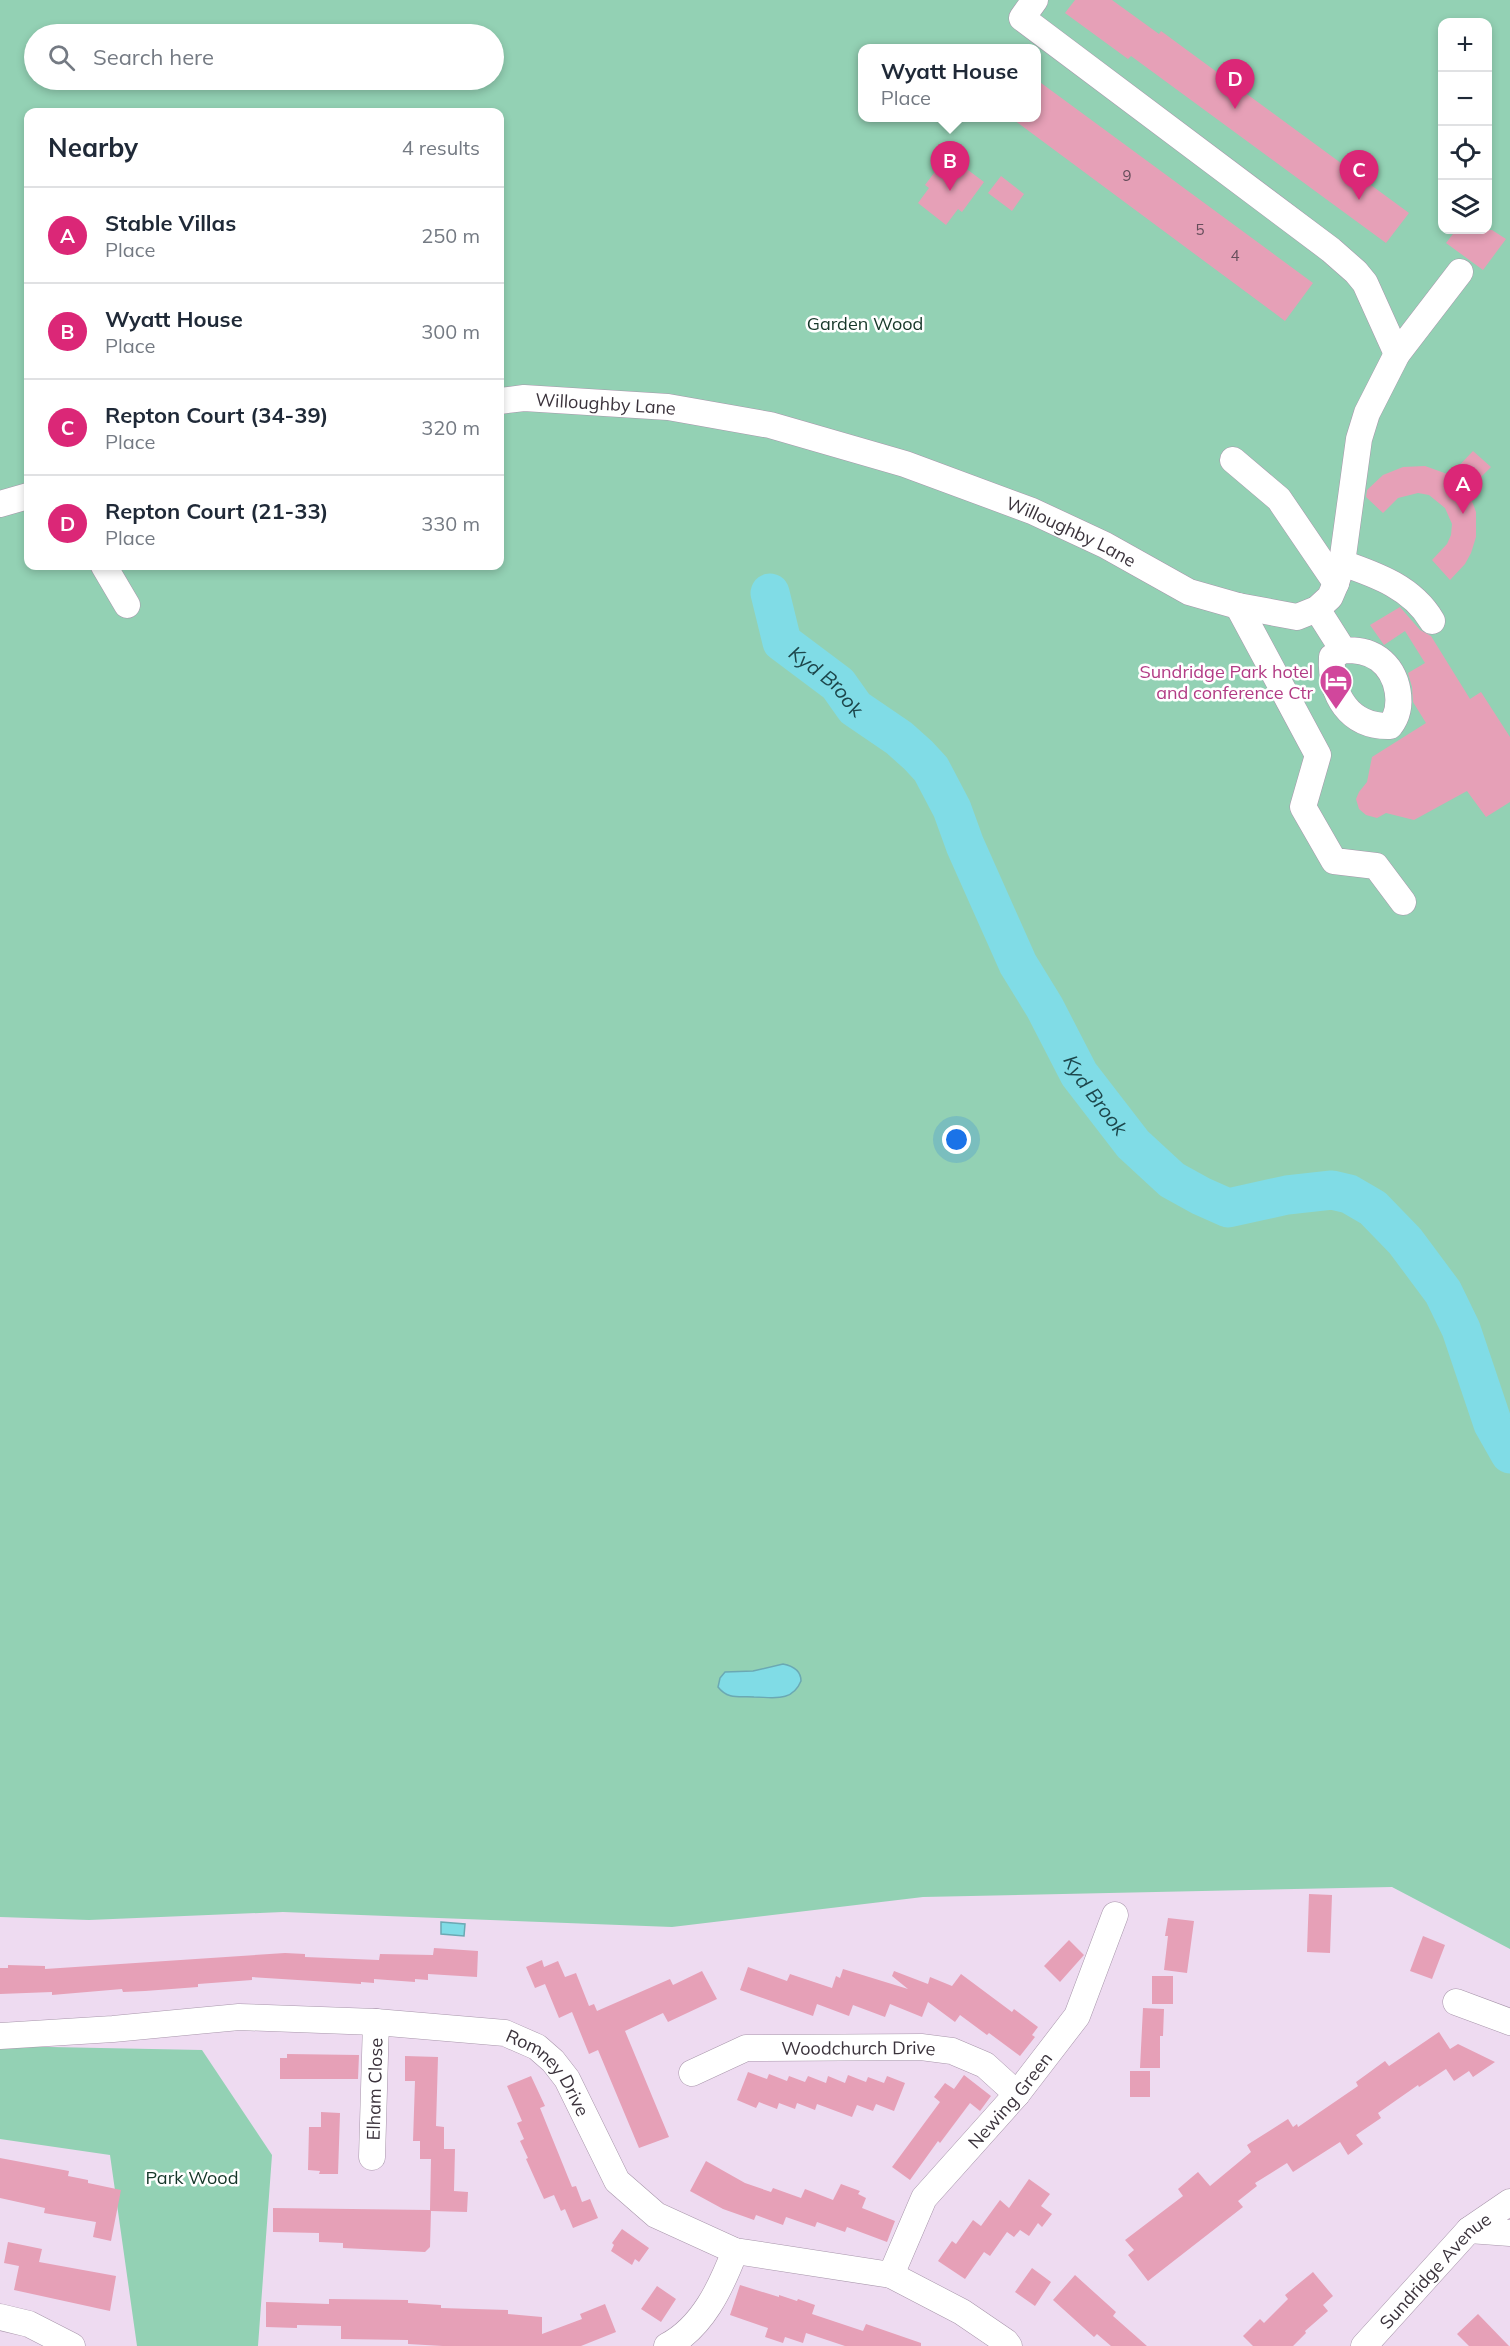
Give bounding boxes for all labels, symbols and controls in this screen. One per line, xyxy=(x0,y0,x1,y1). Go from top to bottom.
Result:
map controls xyxy=(1438,18,1492,234)
button: + xyxy=(1438,18,1492,72)
search box xyxy=(24,24,504,90)
icon: search xyxy=(45,41,78,74)
text: Search here xyxy=(93,43,214,71)
popup xyxy=(858,44,1041,122)
text: Wyatt House xyxy=(881,57,1018,85)
pin: D xyxy=(1216,60,1254,109)
button: − xyxy=(1438,72,1492,126)
text: Place xyxy=(881,85,931,110)
button: locate xyxy=(1438,126,1492,180)
text: Nearby xyxy=(48,131,138,164)
text: 4 results xyxy=(402,135,480,160)
pin: B xyxy=(930,142,970,191)
pin: C xyxy=(1340,150,1378,200)
house number: 9 xyxy=(1122,166,1132,185)
button: layers xyxy=(1438,180,1492,234)
text: Stable Villas xyxy=(105,209,236,237)
house number: 5 xyxy=(1195,220,1205,239)
text: A xyxy=(60,223,75,248)
text: 250 m xyxy=(421,223,480,248)
text: Place xyxy=(105,237,155,262)
house number: 4 xyxy=(1230,246,1240,265)
text: Wyatt House xyxy=(105,305,243,333)
park label: Garden Wood xyxy=(807,312,923,335)
text: B xyxy=(61,319,74,344)
text: 300 m xyxy=(421,319,480,344)
text: Place xyxy=(105,333,155,358)
street label: Willoughby Lane xyxy=(535,387,678,420)
text: Repton Court (34-39) xyxy=(105,401,328,429)
text: C xyxy=(61,415,74,440)
text: 320 m xyxy=(421,415,480,440)
text: Place xyxy=(105,429,155,454)
pin: A xyxy=(1444,464,1482,514)
street label: Willoughby Lane xyxy=(1003,491,1140,572)
text: Repton Court (21-33) xyxy=(105,497,328,525)
text: D xyxy=(60,511,75,536)
text: 330 m xyxy=(421,511,480,536)
text: Place xyxy=(105,525,155,550)
water label: Kyd Brook xyxy=(785,640,868,723)
place label: Sundridge Park hotel and conference Ctr xyxy=(1139,660,1313,704)
hotel icon: Sundridge Park hotel and conference Ctr xyxy=(1318,663,1354,710)
water label: Kyd Brook xyxy=(1059,1050,1134,1140)
your location xyxy=(942,1125,971,1154)
street label: Romney Drive xyxy=(503,2023,595,2120)
street label: Woodchurch Drive xyxy=(781,2035,937,2060)
street label: Elham Close xyxy=(361,2038,387,2141)
street label: Newing Green xyxy=(963,2047,1057,2153)
park label: Park Wood xyxy=(146,2166,238,2189)
street label: Sundridge Avenue xyxy=(1374,2207,1495,2333)

